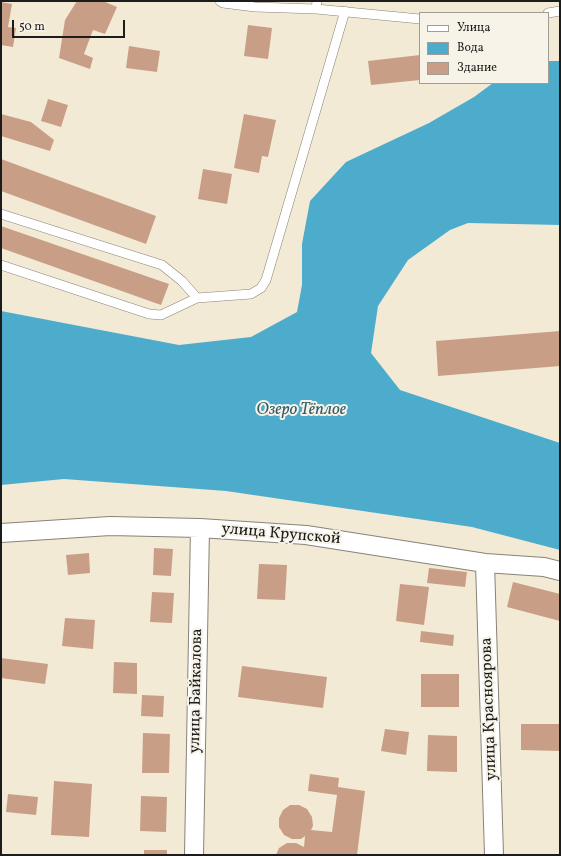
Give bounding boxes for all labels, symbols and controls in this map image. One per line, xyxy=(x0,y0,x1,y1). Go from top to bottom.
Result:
scale bar xyxy=(14,12,127,38)
legend xyxy=(419,12,549,84)
text: 50 m xyxy=(19,19,45,35)
text: Улица xyxy=(457,20,490,36)
text: Вода xyxy=(457,40,484,56)
text: Здание xyxy=(457,60,497,76)
water label: Озеро Тёплое xyxy=(256,401,346,421)
street label: улица Крупской xyxy=(221,520,341,550)
street label: улица Байкалова xyxy=(186,628,208,754)
street label: улица Красноярова xyxy=(478,637,502,781)

